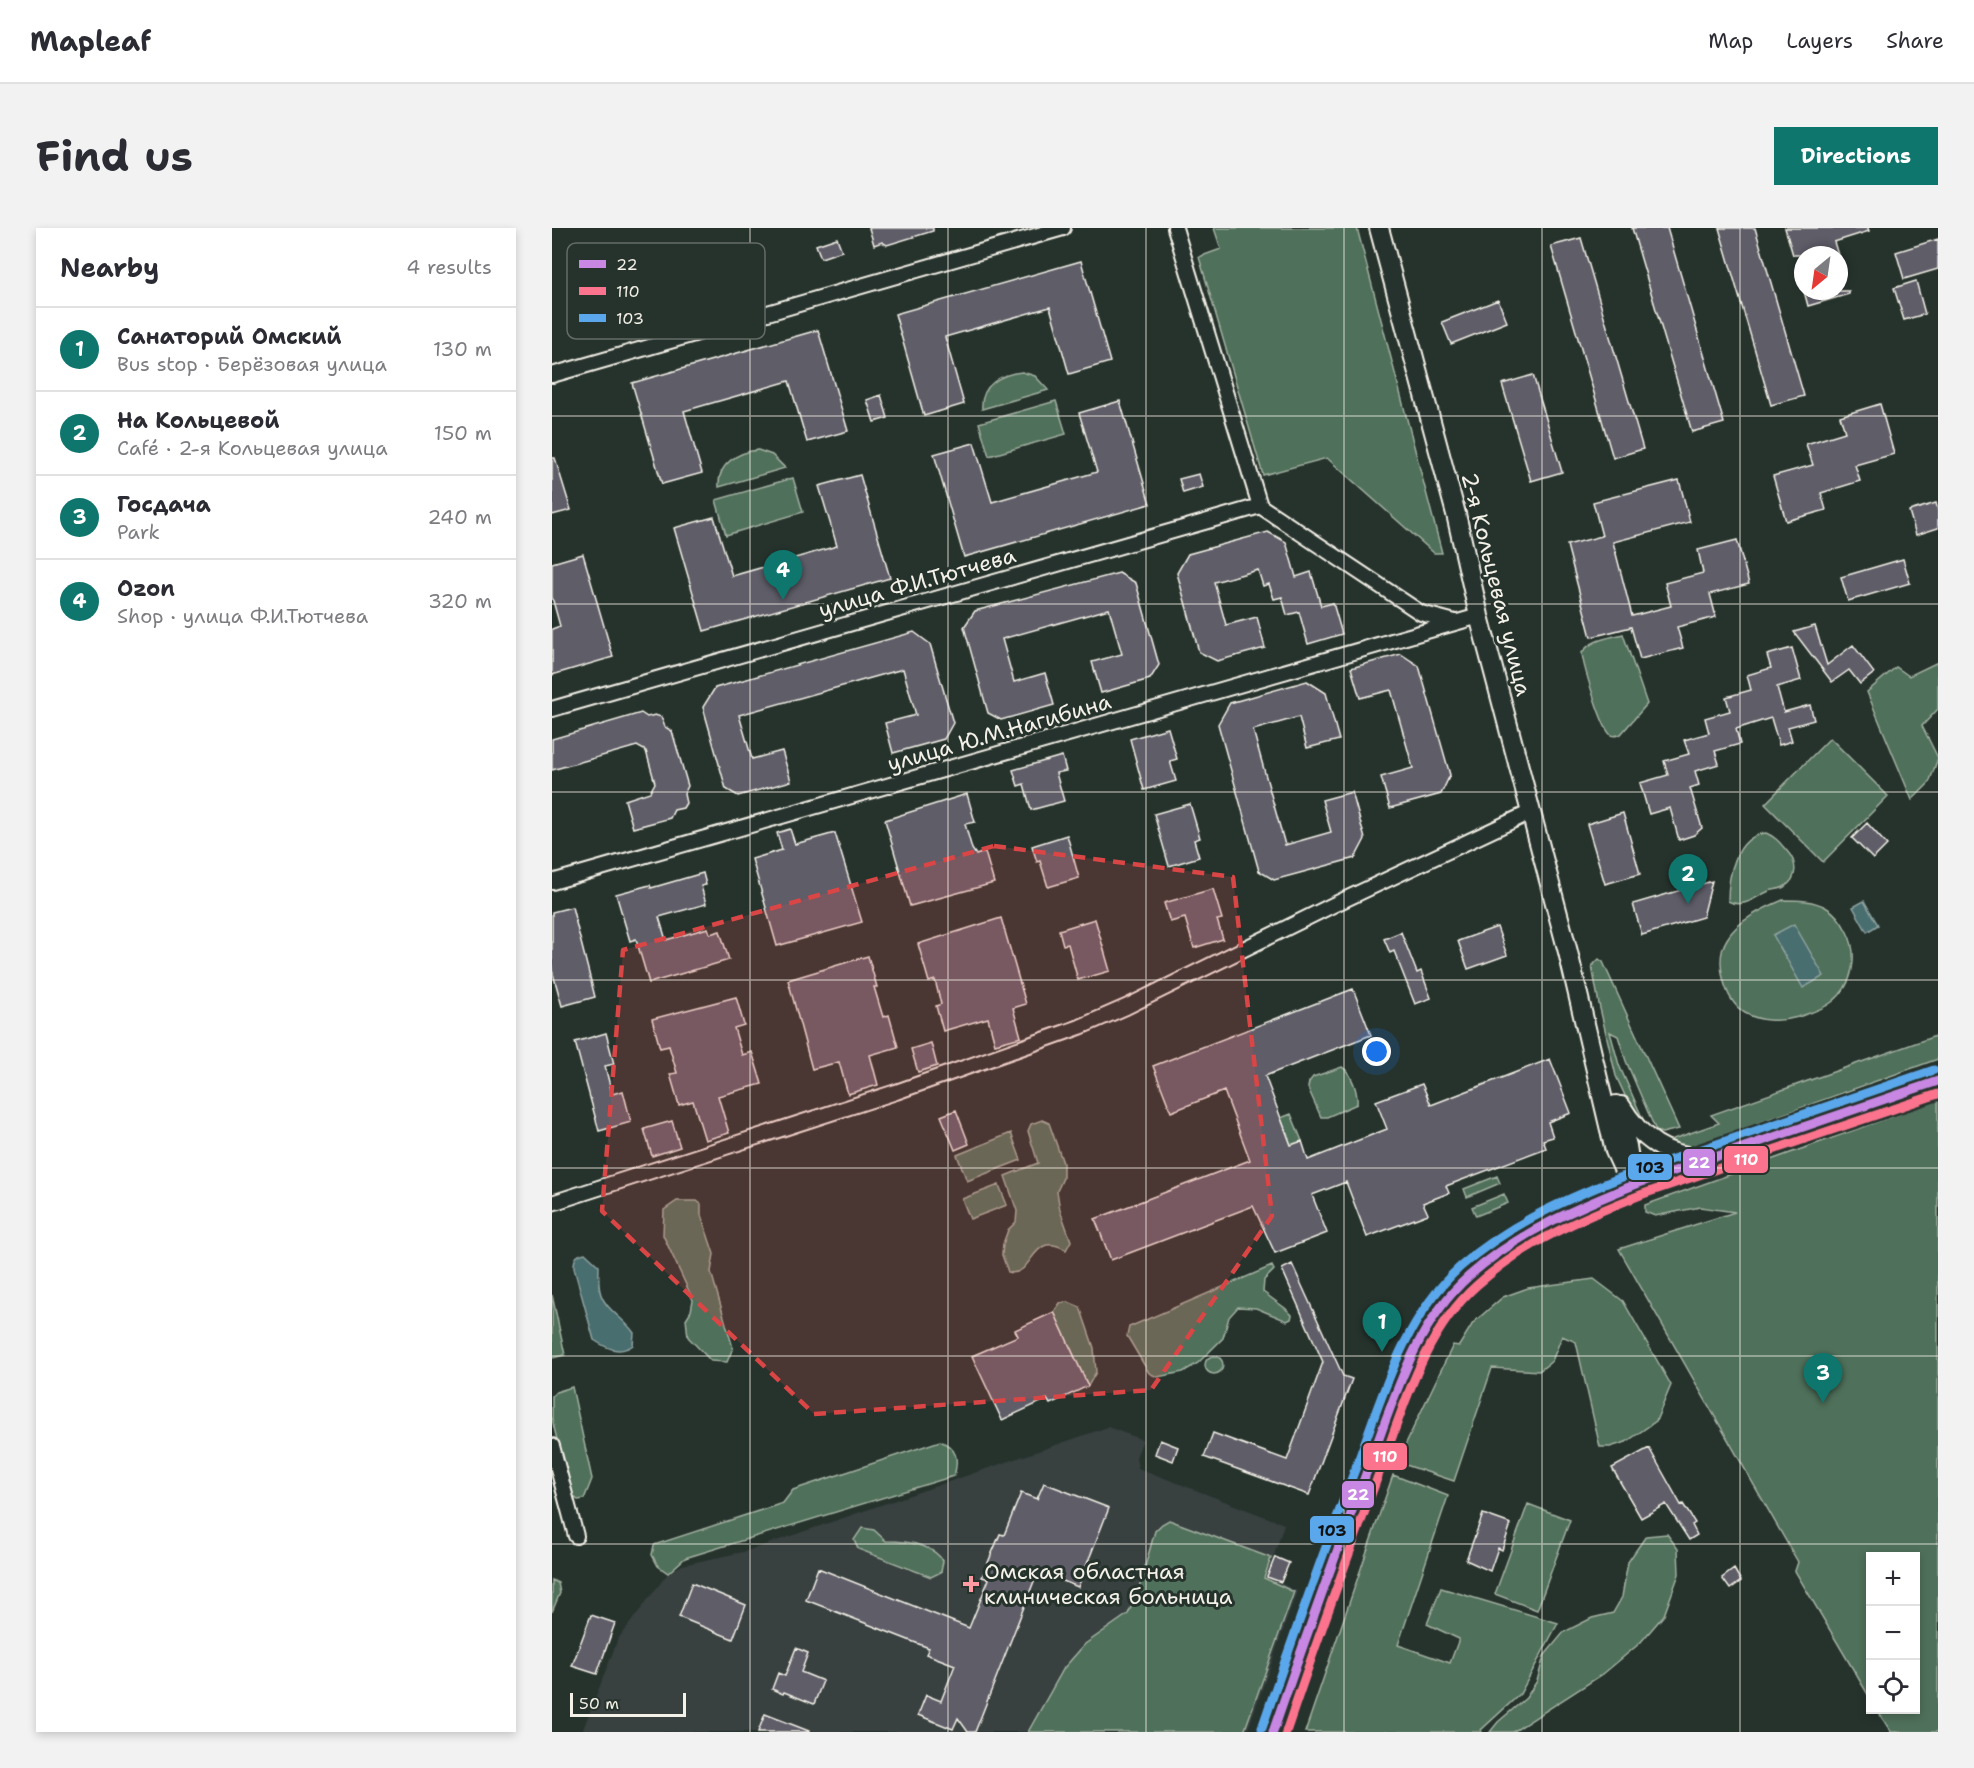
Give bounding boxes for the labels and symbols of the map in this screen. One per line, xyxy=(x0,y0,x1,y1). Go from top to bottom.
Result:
legend xyxy=(567,243,765,339)
north arrow xyxy=(1794,246,1848,300)
text: 22 xyxy=(616,254,638,275)
text: 110 xyxy=(616,281,640,302)
text: 103 xyxy=(616,308,644,329)
street label: 2-я Кольцевая улица xyxy=(1455,469,1538,699)
street label: улица Ф.И.Тютчева xyxy=(815,540,1019,625)
pin: 4 xyxy=(764,550,802,600)
street label: улица Ю.М.Нагибина xyxy=(884,687,1115,778)
pin: 2 xyxy=(1668,854,1708,904)
your location xyxy=(1362,1037,1391,1066)
line badge: 110 xyxy=(1723,1145,1769,1174)
line badge: 22 xyxy=(1682,1148,1716,1177)
text: 110 xyxy=(1734,1149,1758,1170)
text: 22 xyxy=(1688,1152,1710,1173)
line badge: 103 xyxy=(1627,1153,1673,1181)
text: 103 xyxy=(1636,1157,1664,1178)
pin: 1 xyxy=(1362,1302,1402,1352)
pin: 3 xyxy=(1804,1354,1842,1403)
line badge: 110 xyxy=(1362,1442,1408,1471)
text: 110 xyxy=(1373,1446,1397,1467)
line badge: 22 xyxy=(1341,1480,1375,1509)
text: 22 xyxy=(1347,1484,1369,1505)
line badge: 103 xyxy=(1309,1515,1355,1544)
text: 103 xyxy=(1318,1520,1346,1541)
place label: Омская областная клиническая больница xyxy=(984,1557,1233,1611)
marker: Омская областная клиническая больница xyxy=(962,1575,980,1593)
scale bar xyxy=(570,1690,686,1718)

